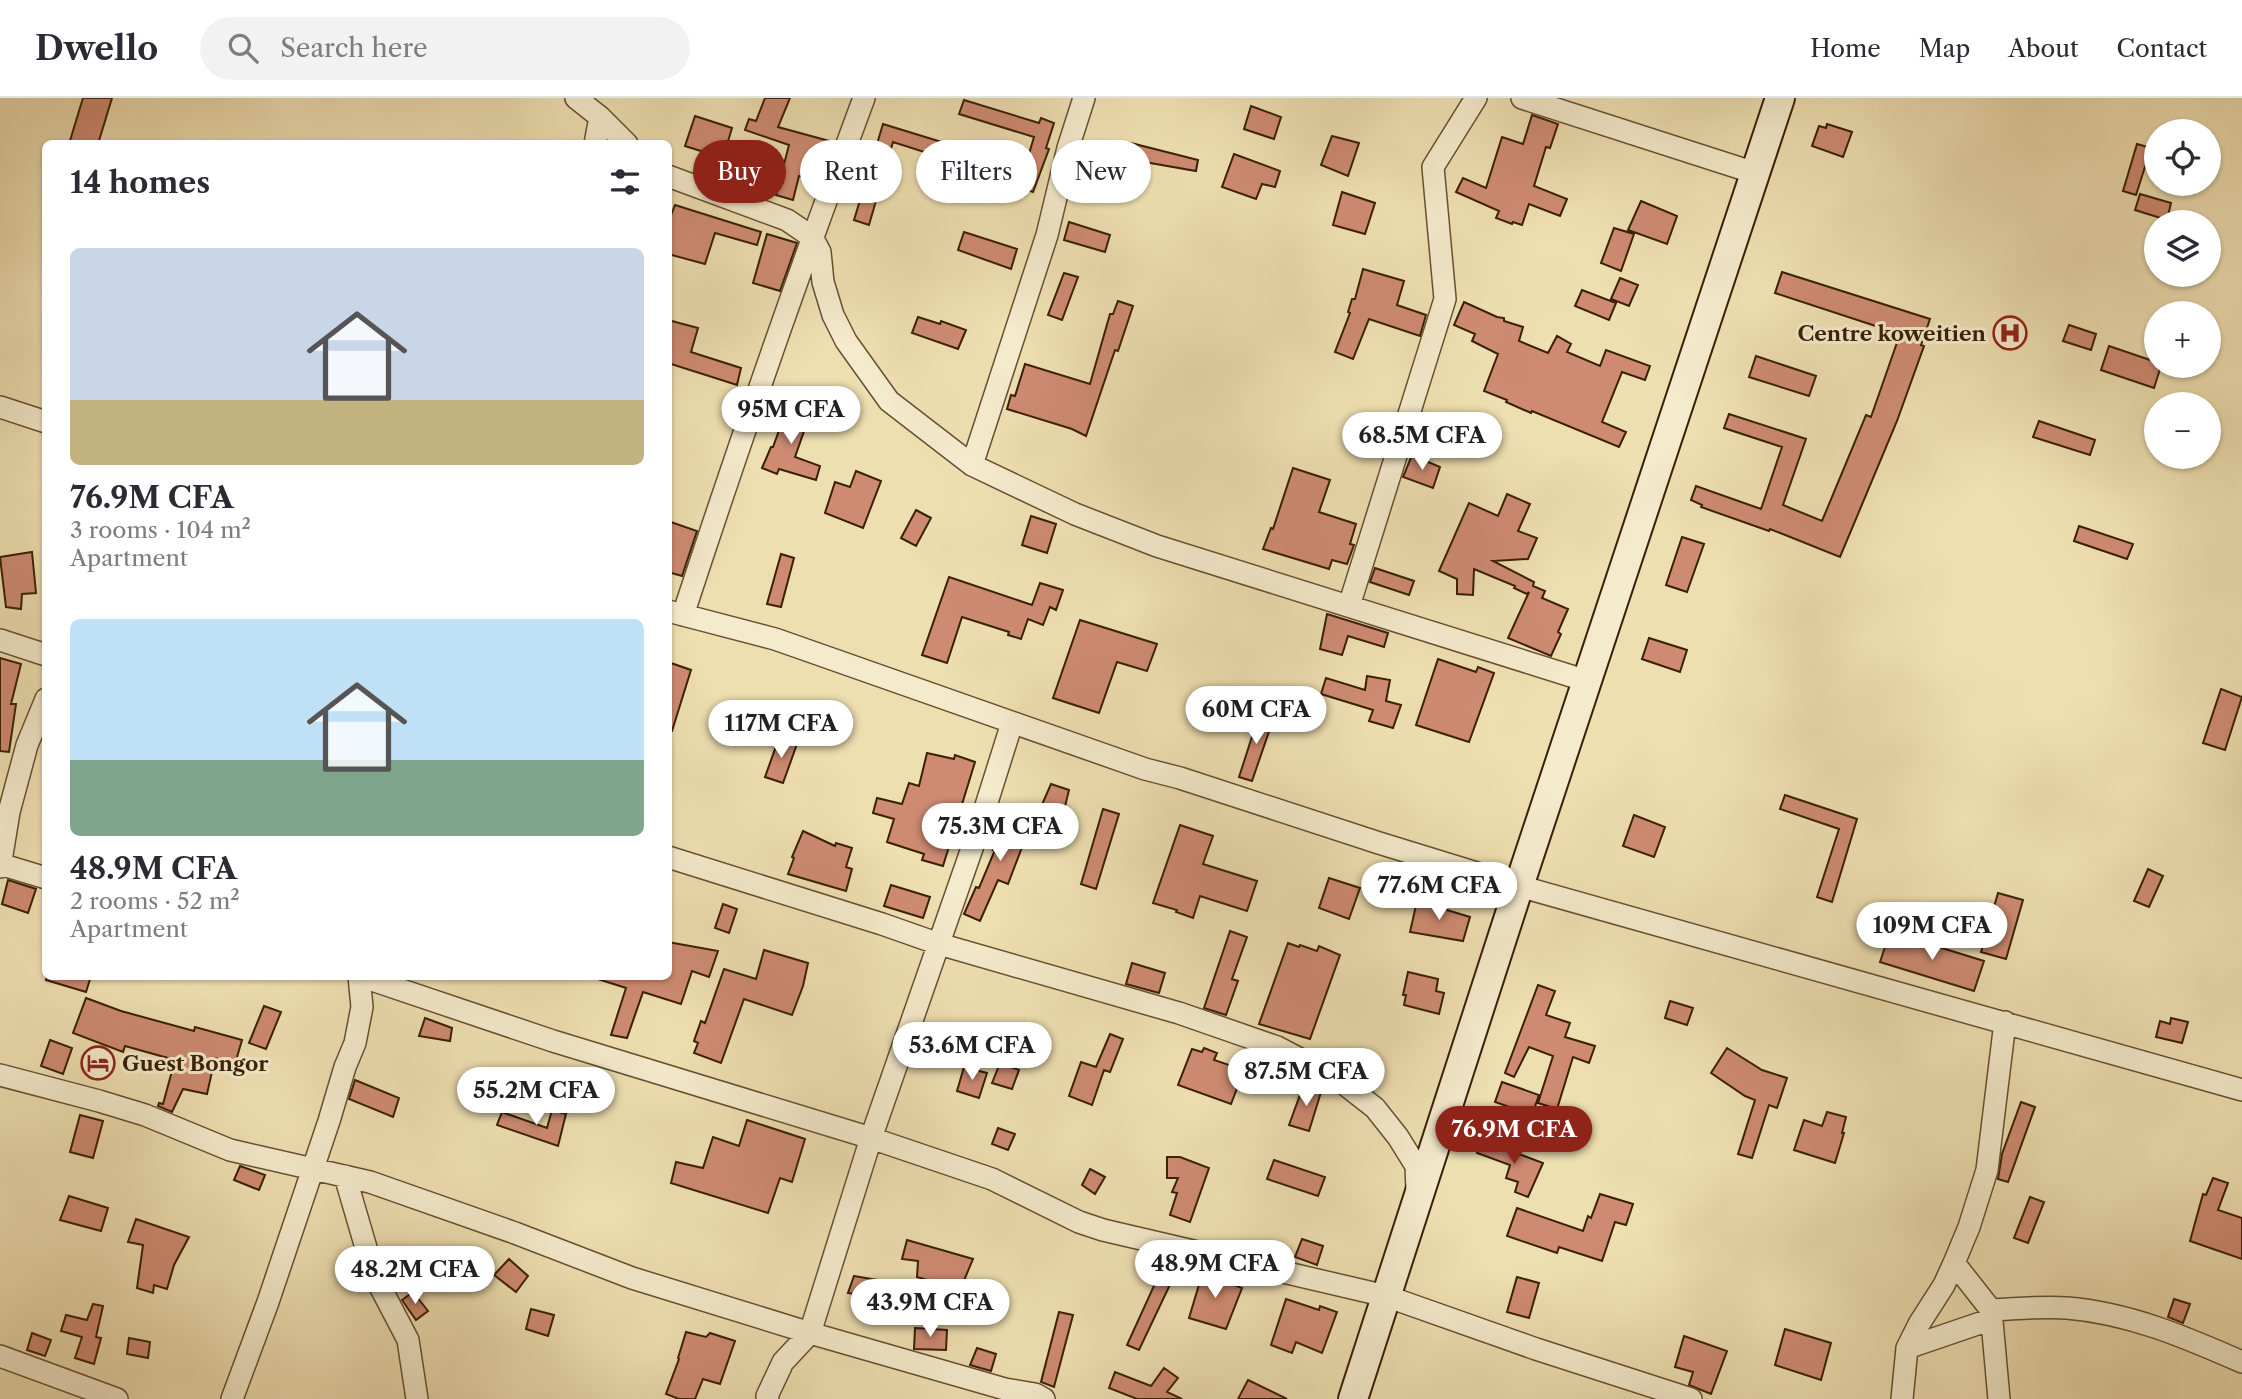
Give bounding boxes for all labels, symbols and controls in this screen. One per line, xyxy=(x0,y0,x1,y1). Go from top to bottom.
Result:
search box xyxy=(200,17,690,80)
text: Dwello xyxy=(35,28,158,69)
icon: search xyxy=(224,29,262,67)
text: Search here xyxy=(280,32,428,64)
text: Home xyxy=(1810,34,1881,63)
text: Map xyxy=(1919,34,1970,63)
text: About xyxy=(2008,34,2079,63)
text: Contact xyxy=(2117,34,2207,63)
map controls xyxy=(2144,119,2221,469)
button: locate xyxy=(2144,119,2221,196)
chip: Buy xyxy=(693,140,786,203)
chip: Rent xyxy=(800,140,902,203)
chip: Filters xyxy=(916,140,1037,203)
chip: New xyxy=(1051,140,1151,203)
icon: filters xyxy=(606,163,644,201)
text: 14 homes xyxy=(70,164,210,201)
button: layers xyxy=(2144,210,2221,287)
icon: home xyxy=(294,293,420,419)
button: + xyxy=(2144,301,2221,378)
hospital icon: Centre koweitien xyxy=(1991,314,2029,352)
place label: Centre koweitien xyxy=(1797,321,1987,346)
pin: 95M CFA xyxy=(726,386,856,446)
button: − xyxy=(2144,392,2221,469)
text: 95M CFA xyxy=(737,395,845,423)
pin: 68.5M CFA xyxy=(1342,412,1502,472)
text: 68.5M CFA xyxy=(1358,421,1486,449)
text: 76.9M CFA xyxy=(70,479,234,516)
text: 3 rooms · 104 m² xyxy=(70,516,251,544)
text: Apartment xyxy=(70,544,188,572)
icon: home xyxy=(294,664,420,790)
pin: 60M CFA xyxy=(1191,686,1321,746)
text: 60M CFA xyxy=(1201,695,1311,723)
pin: 117M CFA xyxy=(709,700,853,760)
text: 117M CFA xyxy=(724,709,838,737)
pin: 75.3M CFA xyxy=(920,804,1080,863)
text: 75.3M CFA xyxy=(938,812,1062,840)
text: 48.9M CFA xyxy=(70,850,237,887)
pin: 77.6M CFA xyxy=(1359,862,1519,922)
text: 77.6M CFA xyxy=(1377,871,1501,899)
text: 2 rooms · 52 m² xyxy=(70,887,240,915)
pin: 109M CFA xyxy=(1860,902,2004,962)
text: 109M CFA xyxy=(1872,911,1992,939)
text: Apartment xyxy=(70,915,188,943)
pin: 53.6M CFA xyxy=(892,1023,1052,1082)
text: 53.6M CFA xyxy=(909,1031,1035,1059)
hotel icon: Guest Bongor xyxy=(79,1044,117,1082)
pin: 87.5M CFA xyxy=(1226,1048,1386,1108)
place label: Guest Bongor xyxy=(122,1051,269,1076)
text: 87.5M CFA xyxy=(1244,1057,1368,1085)
pin: 55.2M CFA xyxy=(456,1068,616,1127)
text: 55.2M CFA xyxy=(473,1076,599,1104)
pin: 76.9M CFA xyxy=(1434,1107,1594,1166)
text: 76.9M CFA xyxy=(1451,1115,1577,1143)
pin: 48.9M CFA xyxy=(1135,1240,1295,1300)
pin: 48.2M CFA xyxy=(335,1246,495,1306)
text: 48.9M CFA xyxy=(1151,1249,1279,1277)
text: 48.2M CFA xyxy=(351,1255,479,1283)
pin: 43.9M CFA xyxy=(850,1280,1010,1339)
text: 43.9M CFA xyxy=(867,1288,993,1316)

